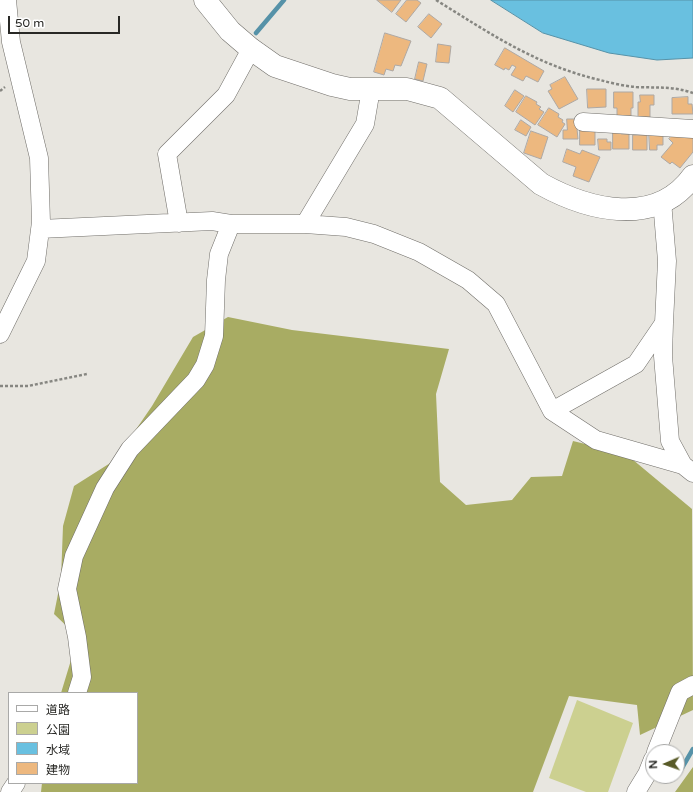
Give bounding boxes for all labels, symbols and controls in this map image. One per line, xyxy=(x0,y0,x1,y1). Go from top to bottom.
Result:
scale bar xyxy=(10,8,122,34)
text: 50 m xyxy=(15,16,44,30)
legend xyxy=(8,692,138,784)
text: 道路 xyxy=(46,703,70,717)
text: 公園 xyxy=(46,723,70,737)
text: 水域 xyxy=(46,743,70,757)
north arrow xyxy=(645,744,685,784)
text: N xyxy=(647,760,660,769)
text: 建物 xyxy=(46,763,70,777)

